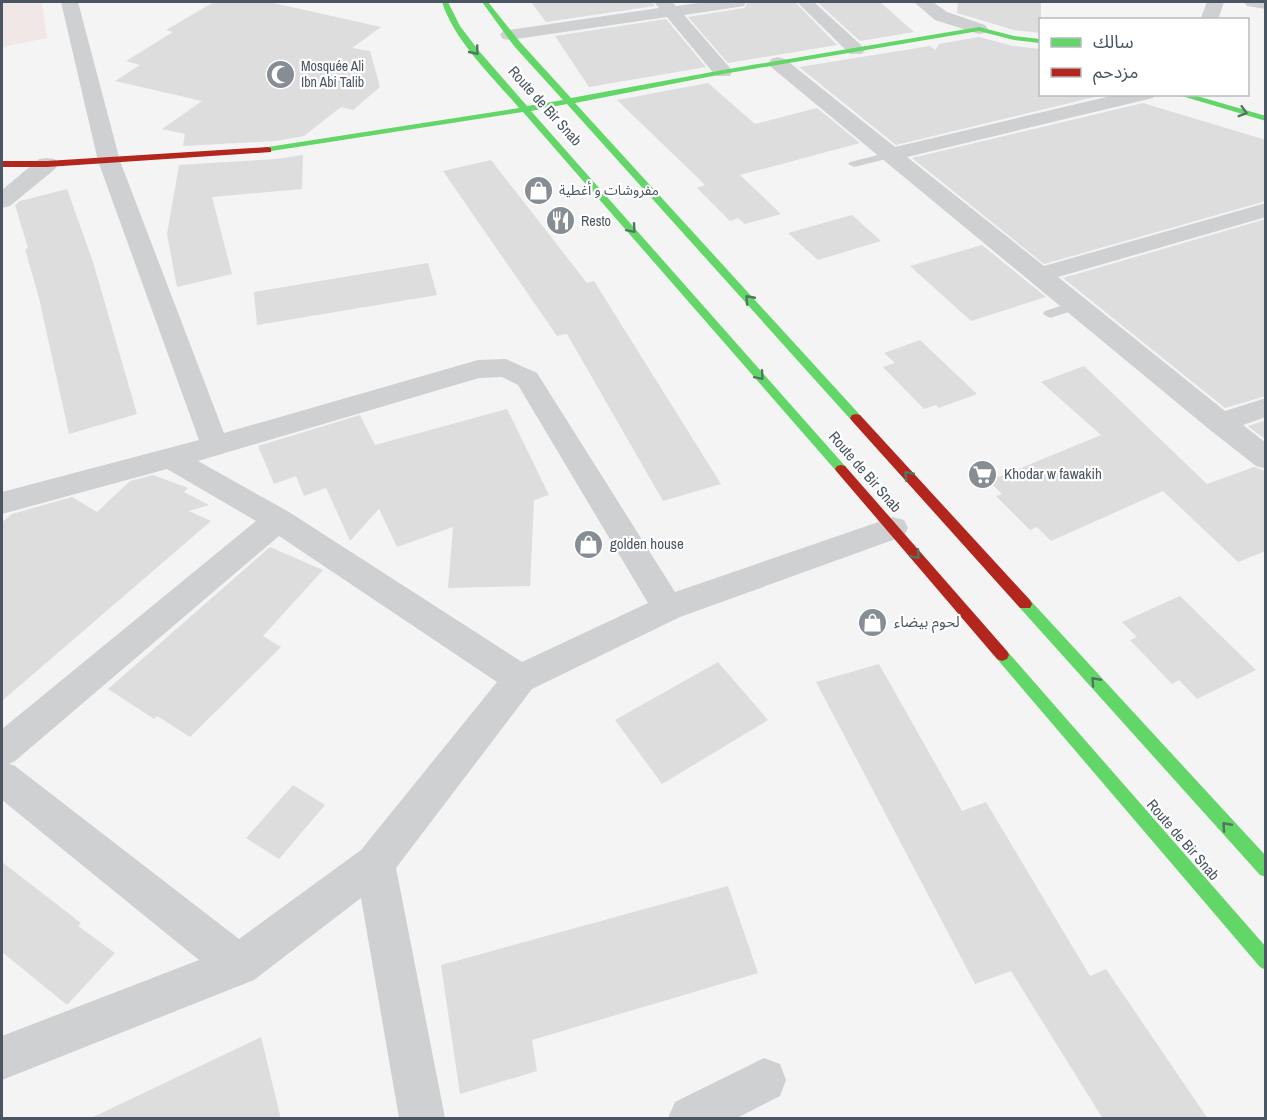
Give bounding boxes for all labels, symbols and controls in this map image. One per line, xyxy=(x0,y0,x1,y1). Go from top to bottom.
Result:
legend xyxy=(1039,18,1249,96)
text: سالك xyxy=(1093,29,1134,54)
one-way arrow xyxy=(468,44,479,55)
place label: Mosquée Ali Ibn Abi Talib xyxy=(301,57,364,91)
mosque icon: Mosquée Ali Ibn Abi Talib xyxy=(264,58,296,90)
text: مزدحم xyxy=(1093,59,1138,85)
street label: Route de Bir Snab xyxy=(504,61,587,150)
one-way arrow xyxy=(1238,105,1248,118)
shop icon: مفروشات و أغطية xyxy=(522,174,554,206)
place label: مفروشات و أغطية xyxy=(559,181,659,199)
restaurant icon: Resto xyxy=(544,205,576,237)
place label: Resto xyxy=(581,212,611,230)
one-way arrow xyxy=(624,222,635,233)
one-way arrow xyxy=(745,295,756,306)
one-way arrow xyxy=(753,369,764,380)
street label: Route de Bir Snab xyxy=(824,427,907,517)
supermarket icon: Khodar w fawakih xyxy=(967,458,999,490)
place label: Khodar w fawakih xyxy=(1004,463,1102,484)
one-way arrow xyxy=(904,471,915,481)
shop icon: golden house xyxy=(573,528,605,560)
place label: golden house xyxy=(610,533,684,554)
one-way arrow xyxy=(908,548,919,559)
shop icon: لحوم بيضاء xyxy=(857,606,889,638)
place label: لحوم بيضاء xyxy=(894,611,960,633)
one-way arrow xyxy=(1091,678,1102,688)
street label: Route de Bir Snab xyxy=(1142,795,1225,885)
one-way arrow xyxy=(1222,822,1233,833)

